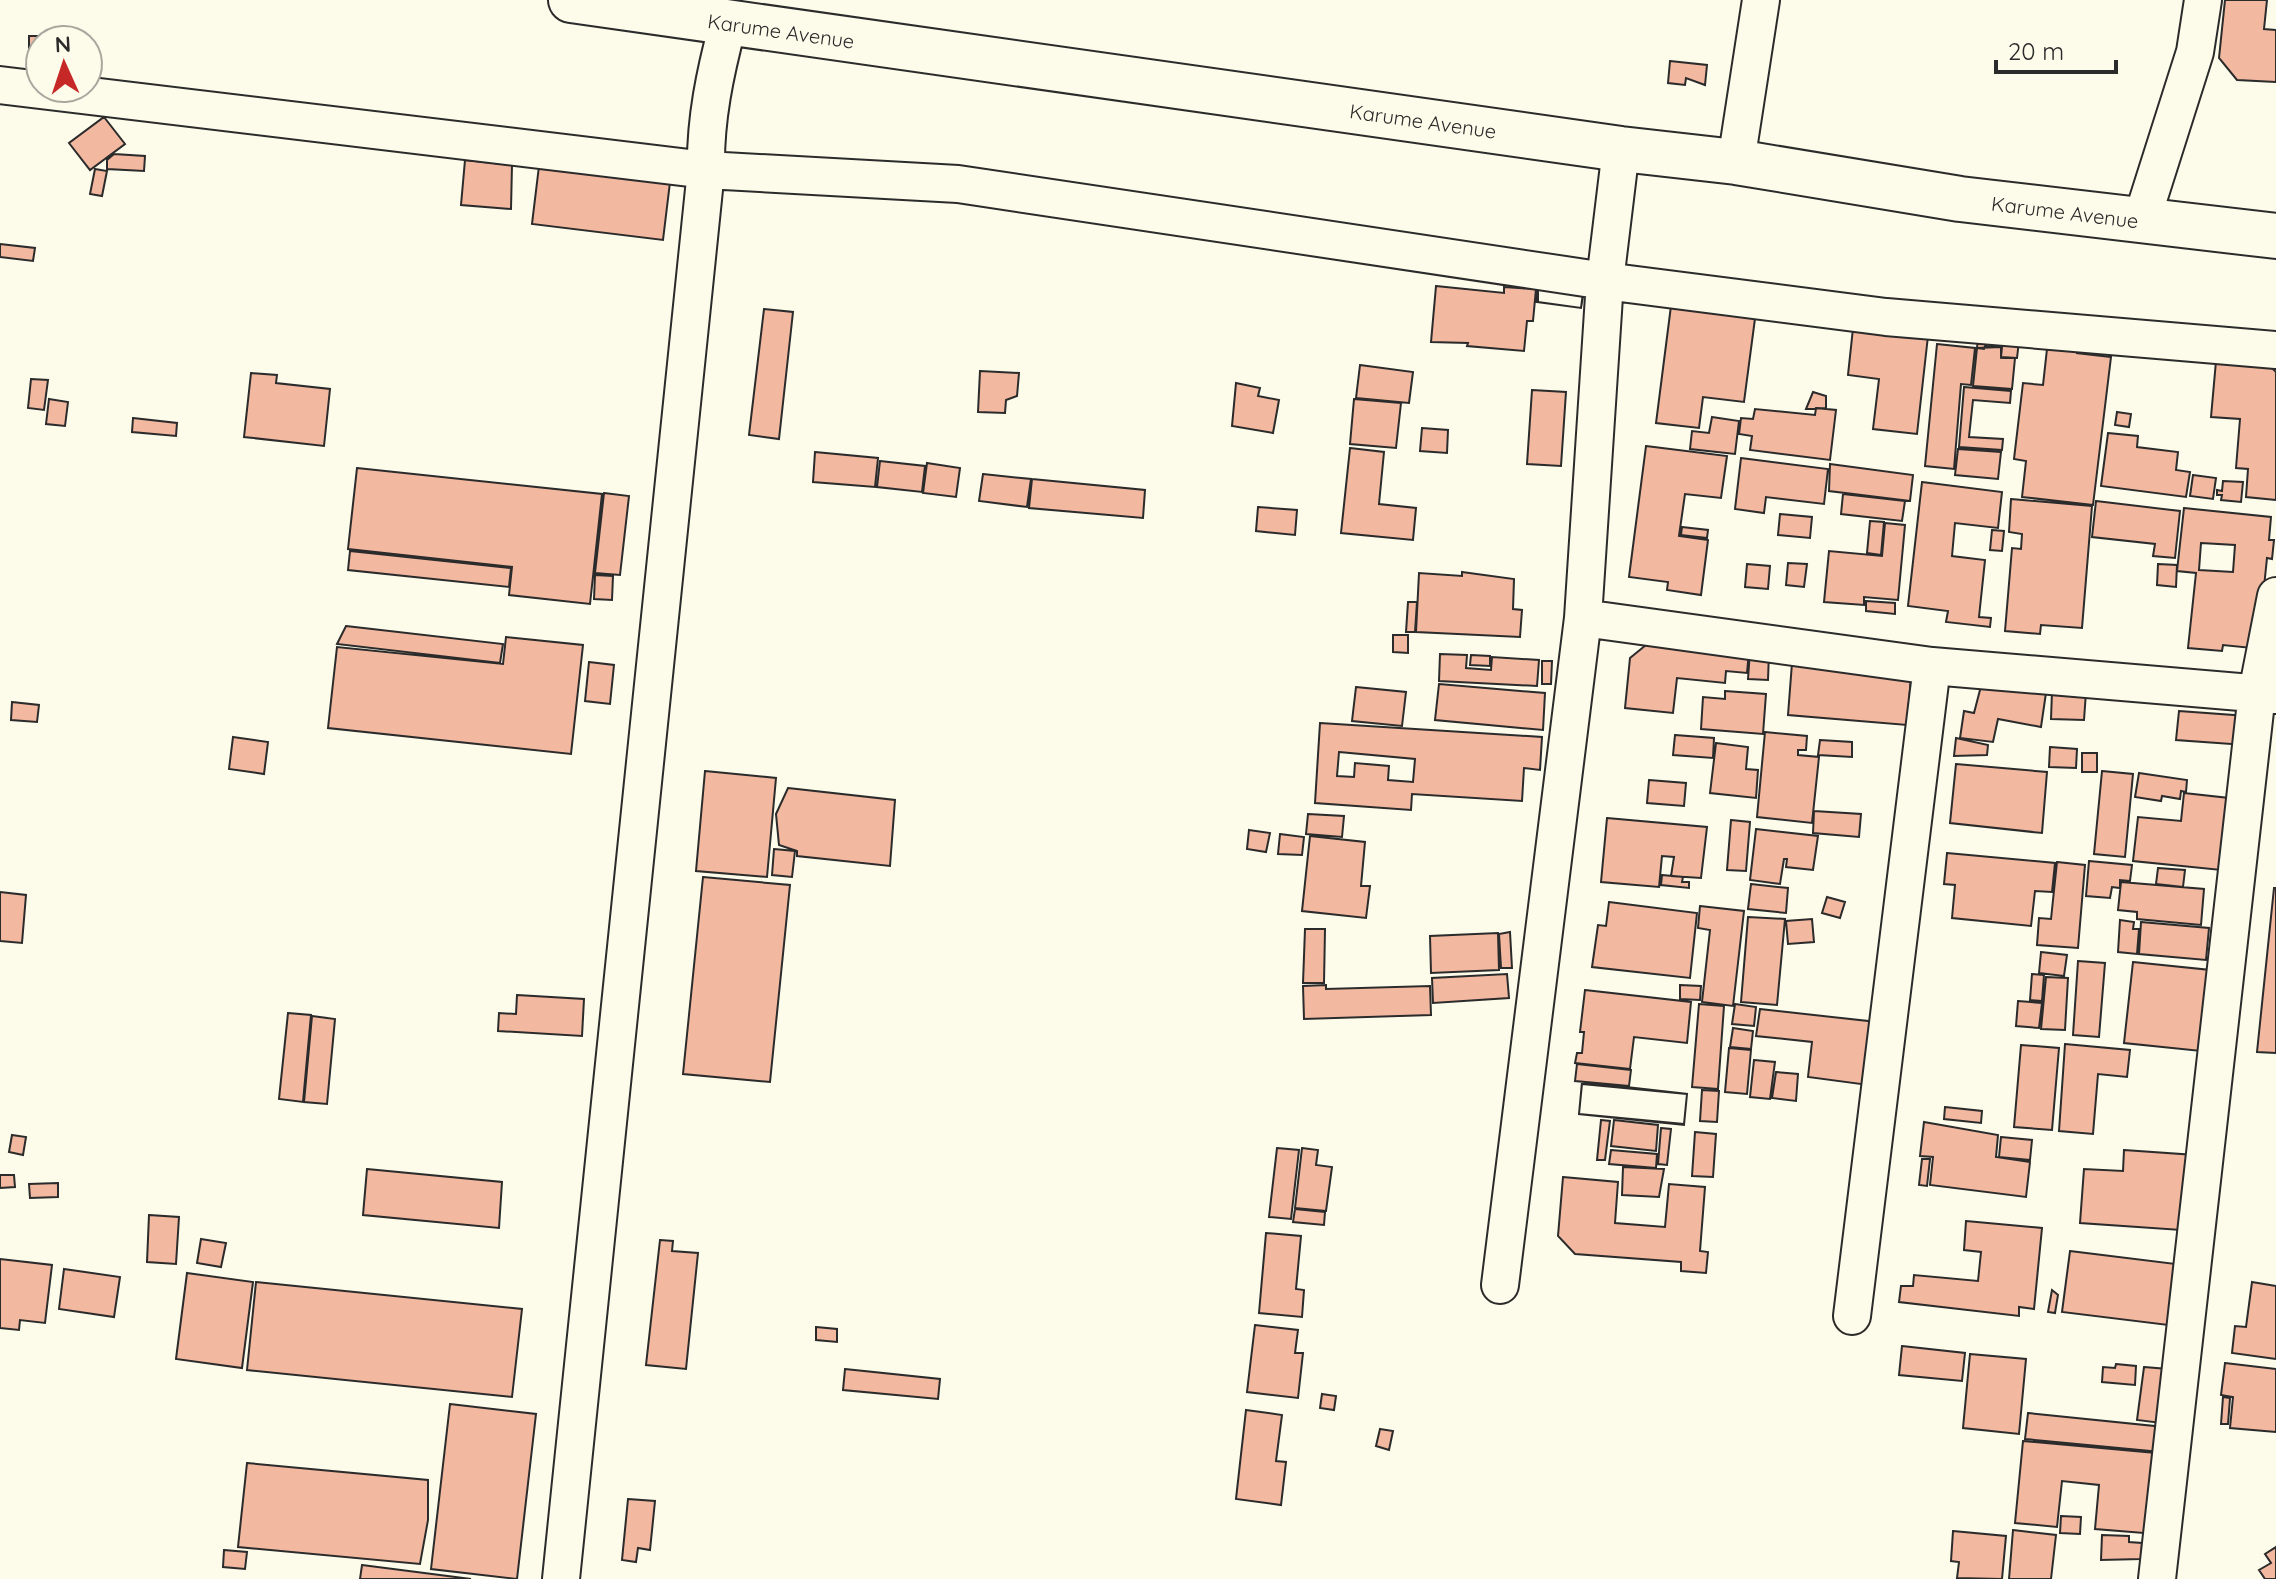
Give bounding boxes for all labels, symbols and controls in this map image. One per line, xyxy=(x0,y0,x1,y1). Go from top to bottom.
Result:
street label: Karume Avenue xyxy=(706,8,856,54)
north arrow xyxy=(24,24,104,104)
scale bar xyxy=(1996,24,2116,74)
text: N xyxy=(54,30,72,58)
text: 20 m xyxy=(2008,36,2064,66)
street label: Karume Avenue xyxy=(1348,98,1498,144)
street label: Karume Avenue xyxy=(1990,191,2140,233)

